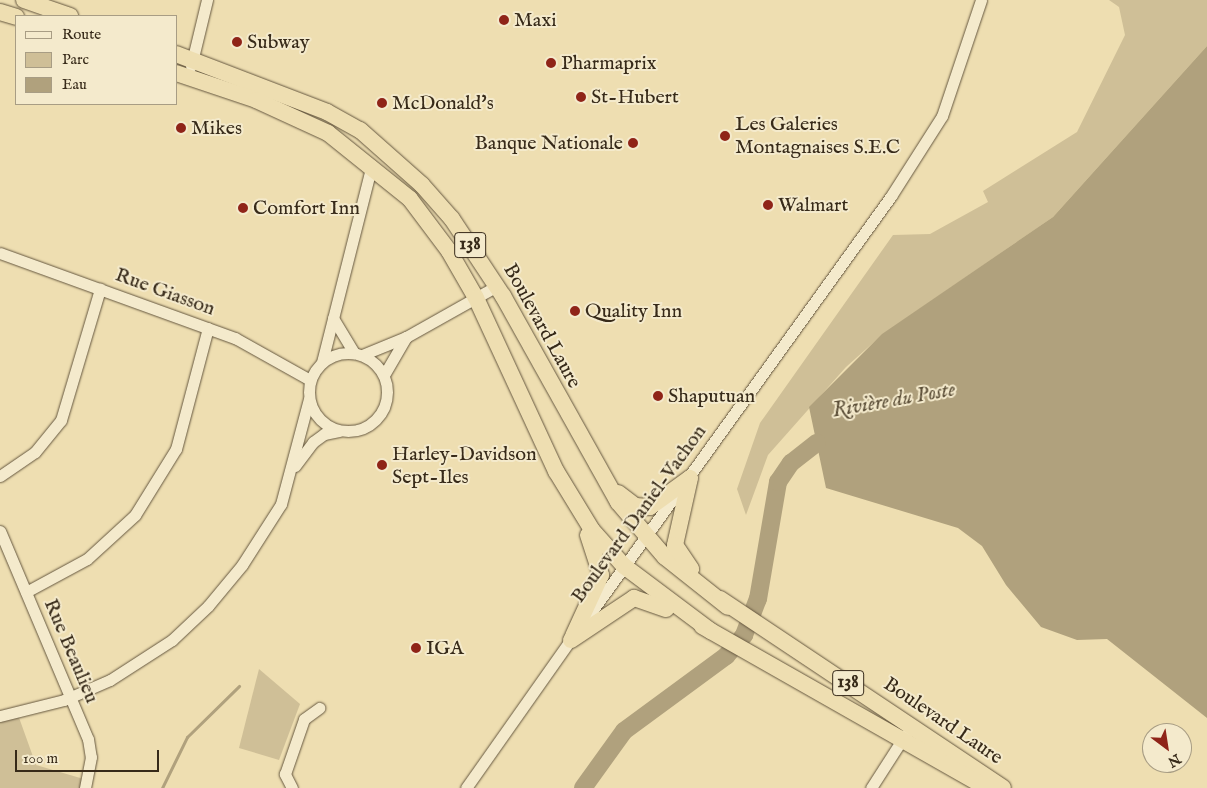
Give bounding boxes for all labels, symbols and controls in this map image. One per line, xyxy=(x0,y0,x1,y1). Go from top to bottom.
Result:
place label: Maxi xyxy=(514,8,557,32)
marker: Maxi xyxy=(498,14,510,26)
legend xyxy=(15,15,178,105)
text: Route xyxy=(62,25,101,44)
place label: Subway xyxy=(247,30,310,54)
marker: Subway xyxy=(231,36,243,48)
text: Parc xyxy=(62,50,89,69)
place label: Pharmaprix xyxy=(561,51,656,75)
marker: Pharmaprix xyxy=(545,57,557,69)
text: Eau xyxy=(62,75,87,94)
place label: St-Hubert xyxy=(591,85,679,109)
place label: McDonald's xyxy=(392,91,494,115)
marker: St-Hubert xyxy=(575,91,587,103)
marker: McDonald's xyxy=(376,97,388,109)
place label: Les Galeries Montagnaises S.E.C xyxy=(735,112,900,159)
place label: Mikes xyxy=(191,116,242,140)
marker: Mikes xyxy=(175,122,187,134)
marker: Les Galeries Montagnaises S.E.C xyxy=(719,130,731,142)
place label: Banque Nationale xyxy=(475,131,623,155)
marker: Banque Nationale xyxy=(627,137,639,149)
place label: Walmart xyxy=(778,193,848,217)
place label: Comfort Inn xyxy=(253,196,360,220)
marker: Walmart xyxy=(762,199,774,211)
marker: Comfort Inn xyxy=(237,202,249,214)
road number: 138 xyxy=(454,228,486,262)
street label: Boulevard Laure xyxy=(498,260,586,392)
street label: Rue Giasson xyxy=(112,263,218,321)
place label: Quality Inn xyxy=(585,299,682,323)
marker: Quality Inn xyxy=(569,305,581,317)
water label: Rivière du Poste xyxy=(831,378,957,424)
place label: Shaputuan xyxy=(668,384,755,408)
marker: Shaputuan xyxy=(652,390,664,402)
street label: Boulevard Daniel-Vachon xyxy=(566,420,712,608)
place label: Harley-Davidson Sept-Iles xyxy=(392,442,537,489)
marker: Harley-Davidson Sept-Iles xyxy=(376,459,388,471)
street label: Rue Beaulieu xyxy=(38,595,104,707)
place label: IGA xyxy=(426,636,464,660)
marker: IGA xyxy=(410,642,422,654)
road number: 138 xyxy=(832,666,864,700)
street label: Boulevard Laure xyxy=(879,672,1007,770)
north arrow xyxy=(1142,723,1192,773)
scale bar xyxy=(18,740,161,772)
text: 100 m xyxy=(23,749,58,768)
text: N xyxy=(1164,749,1184,771)

